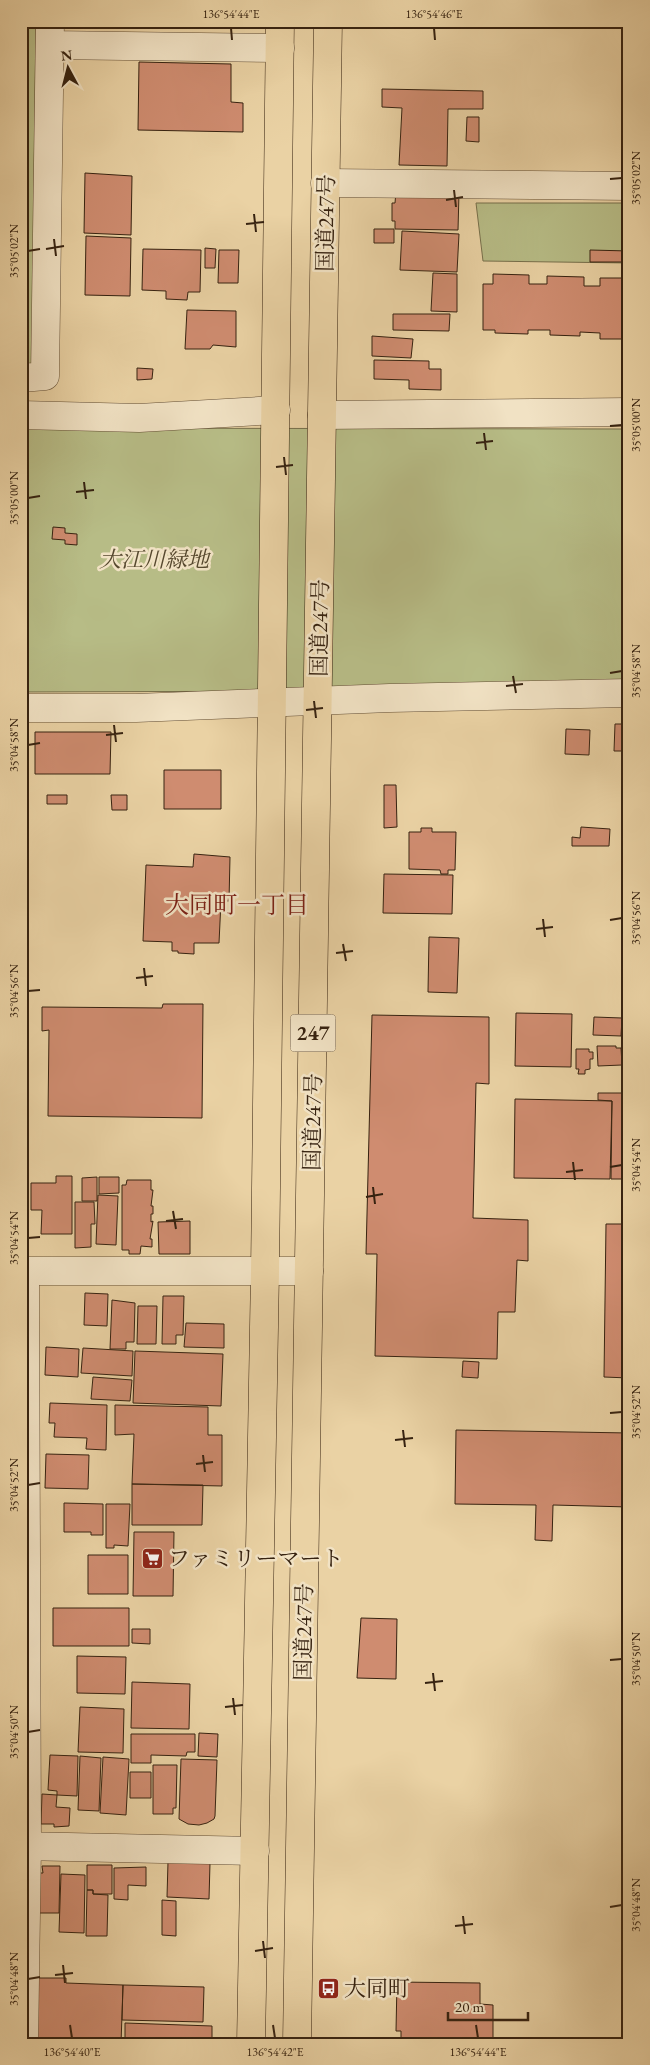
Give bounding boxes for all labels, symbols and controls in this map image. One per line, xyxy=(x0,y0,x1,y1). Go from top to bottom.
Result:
text: 136°54'44"E xyxy=(203,6,260,22)
text: 136°54'46"E xyxy=(406,6,463,22)
north arrow xyxy=(42,42,92,92)
text: N xyxy=(60,45,74,65)
text: 35°05'02"N xyxy=(628,151,644,205)
street label: 国道247号 xyxy=(310,174,341,272)
text: 35°05'02"N xyxy=(6,224,22,278)
text: 35°05'00"N xyxy=(628,398,644,452)
text: 35°05'00"N xyxy=(6,471,22,525)
park label: 大江川緑地 xyxy=(99,545,211,574)
street label: 国道247号 xyxy=(304,579,335,677)
text: 35°04'58"N xyxy=(628,644,644,698)
text: 35°04'58"N xyxy=(6,718,22,772)
district label: 大同町一丁目 xyxy=(165,889,309,920)
text: 35°04'56"N xyxy=(628,891,644,945)
text: 35°04'56"N xyxy=(6,964,22,1018)
road number: 247 xyxy=(290,1014,336,1052)
street label: 国道247号 xyxy=(297,1073,328,1171)
text: 35°04'54"N xyxy=(628,1138,644,1192)
text: 35°04'54"N xyxy=(6,1211,22,1265)
text: 35°04'52"N xyxy=(628,1385,644,1439)
text: 35°04'52"N xyxy=(6,1458,22,1512)
place label: ファミリーマート xyxy=(168,1544,344,1573)
supermarket icon: ファミリーマート xyxy=(140,1546,164,1570)
street label: 国道247号 xyxy=(288,1583,319,1681)
text: 35°04'50"N xyxy=(628,1632,644,1686)
text: 35°04'50"N xyxy=(6,1705,22,1759)
text: 35°04'48"N xyxy=(628,1878,644,1932)
text: 35°04'48"N xyxy=(6,1952,22,2006)
place label: 大同町 xyxy=(344,1974,410,2003)
bus stop icon: 大同町 xyxy=(316,1976,340,2000)
scale bar xyxy=(448,1990,528,2022)
text: 20 m xyxy=(455,1997,484,2016)
text: 136°54'40"E xyxy=(44,2044,101,2060)
text: 136°54'42"E xyxy=(247,2044,304,2060)
text: 136°54'44"E xyxy=(450,2044,507,2060)

